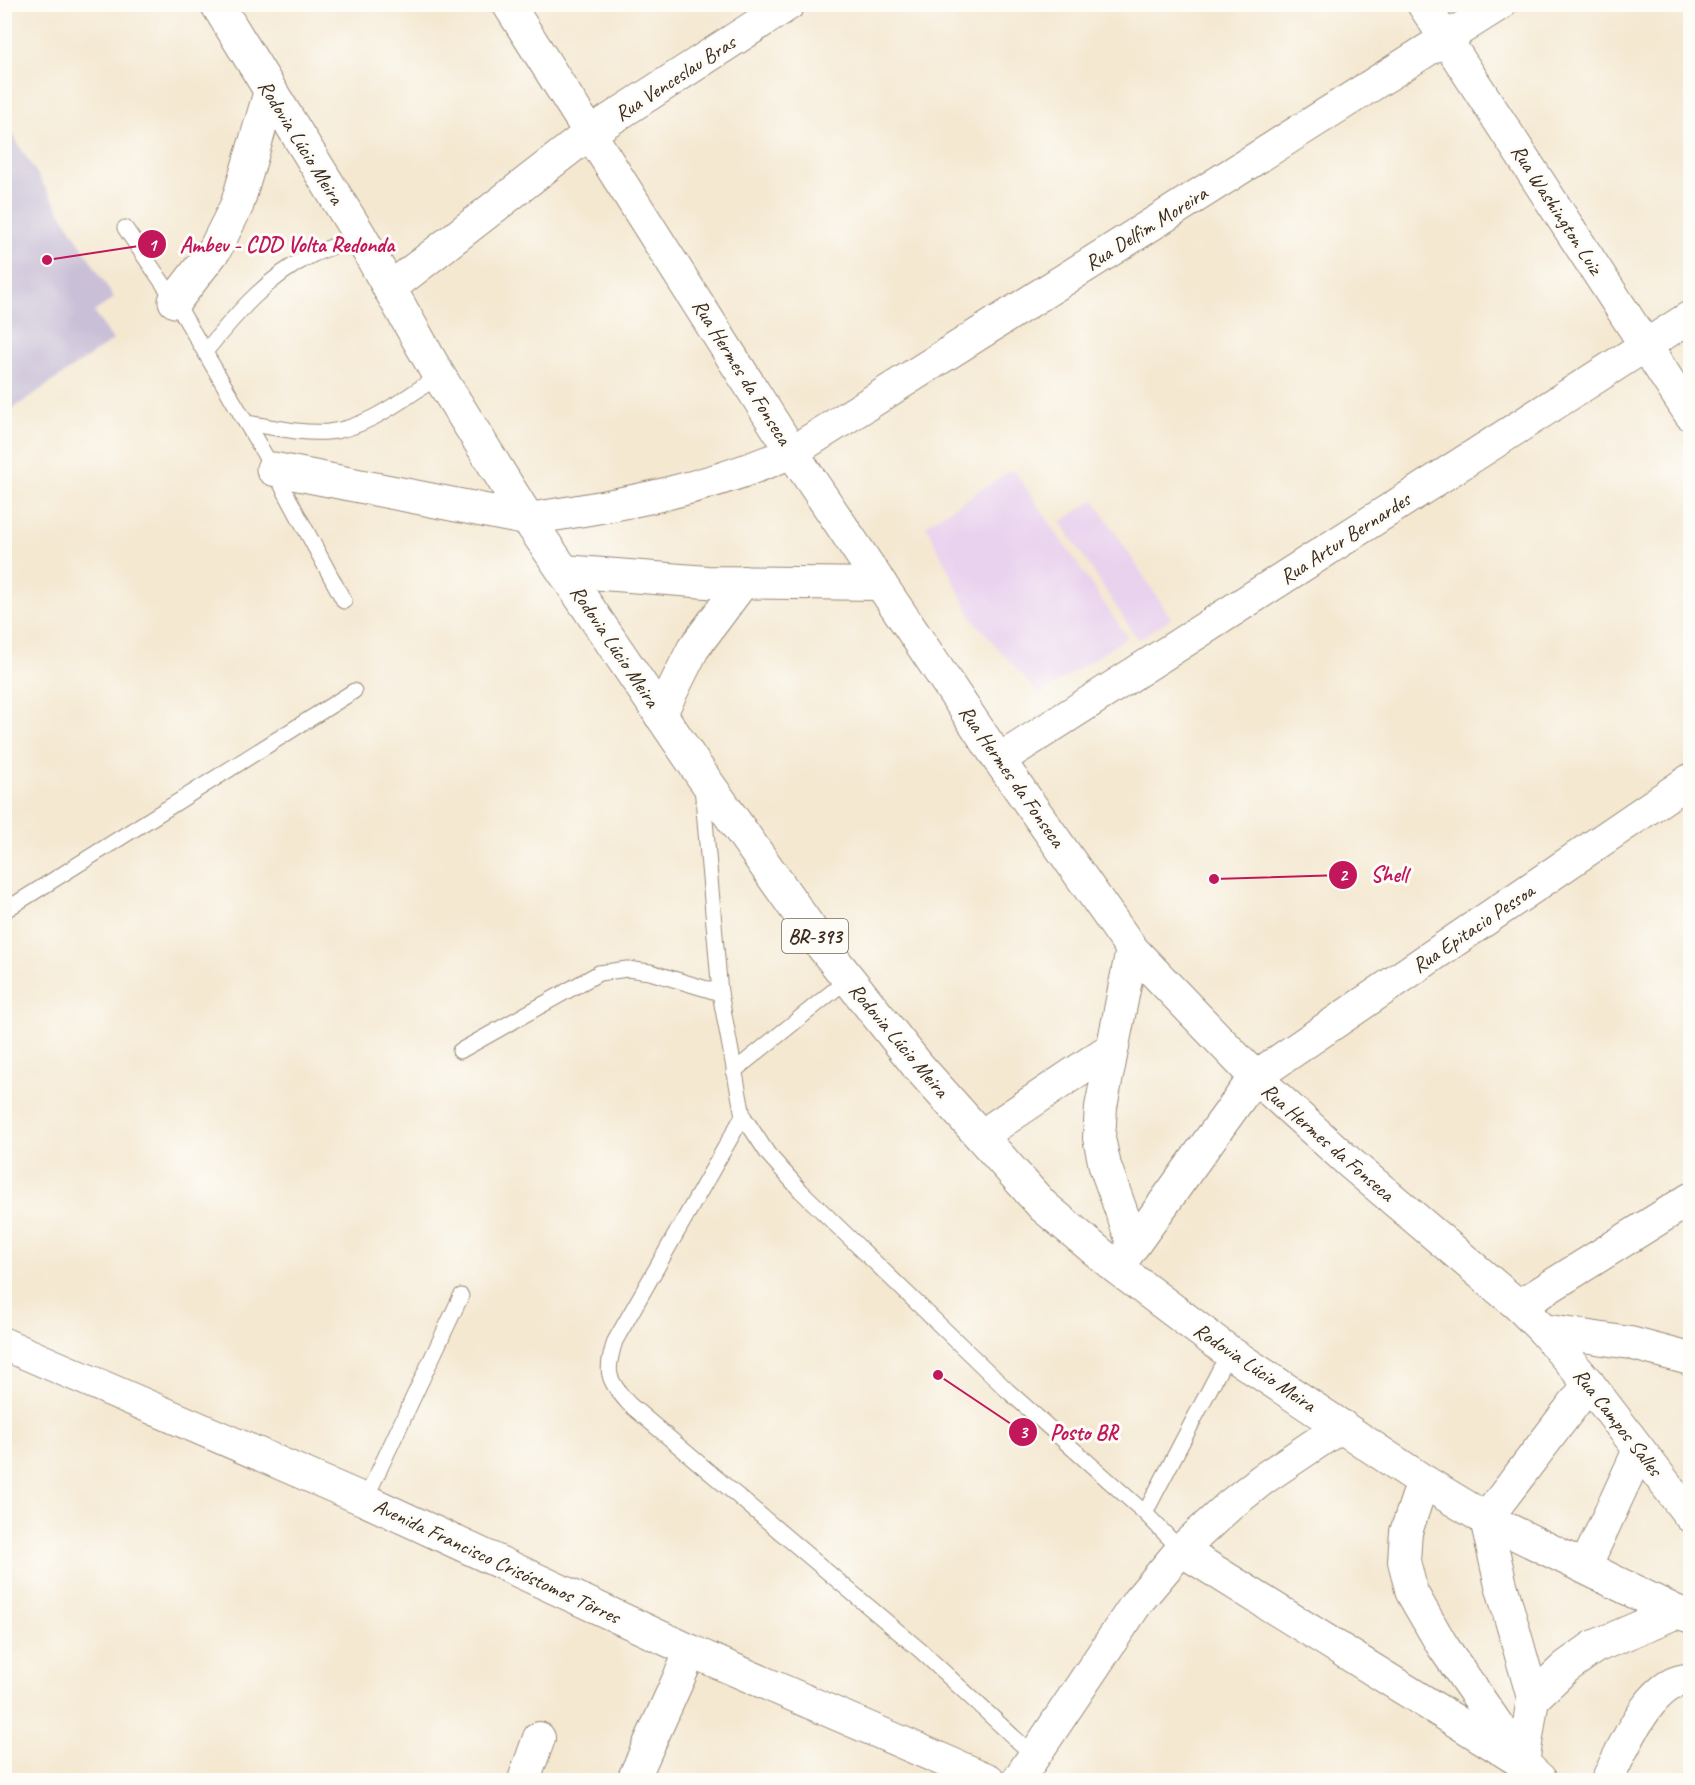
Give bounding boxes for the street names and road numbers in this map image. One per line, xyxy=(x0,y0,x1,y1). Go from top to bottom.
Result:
street label: Rua Venceslau Bras xyxy=(610,28,742,127)
street label: Rodovia Lúcio Meira xyxy=(252,75,350,210)
street label: Rua Washington Luiz xyxy=(1505,139,1610,281)
street label: Rua Delfim Moreira xyxy=(1080,179,1214,276)
street label: Rua Hermes da Fonseca xyxy=(687,294,798,451)
street label: Rua Artur Bernardes xyxy=(1275,485,1417,590)
street label: Rodovia Lúcio Meira xyxy=(565,580,666,713)
street label: Rua Hermes da Fonseca xyxy=(953,700,1072,853)
street label: Rua Epitacio Pessoa xyxy=(1407,876,1541,978)
road number: BR-393 xyxy=(782,919,848,953)
street label: Rodovia Lúcio Meira xyxy=(843,977,956,1104)
street label: Rua Hermes da Fonseca xyxy=(1256,1077,1401,1208)
street label: Rodovia Lúcio Meira xyxy=(1189,1317,1322,1418)
street label: Rua Campos Salles xyxy=(1568,1363,1669,1483)
street label: Avenida Francisco Crisóstomos Tôrres xyxy=(370,1492,626,1630)

